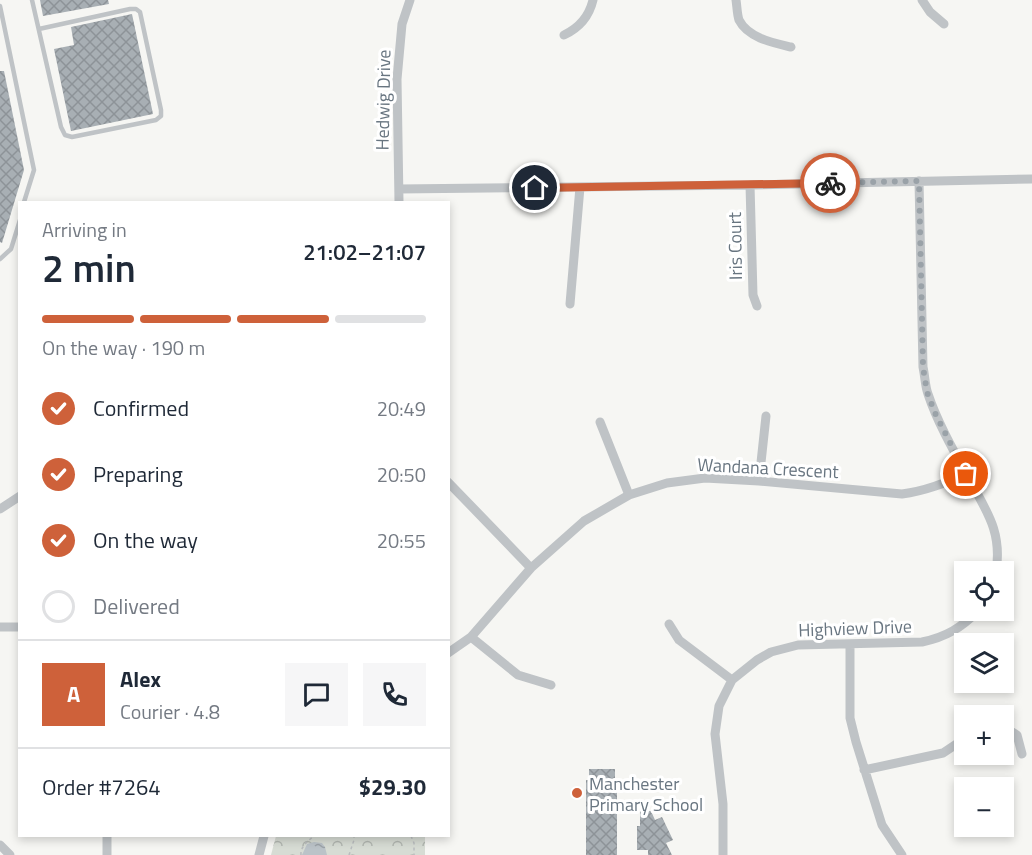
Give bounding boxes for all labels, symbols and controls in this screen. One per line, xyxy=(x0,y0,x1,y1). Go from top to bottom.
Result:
street label: Hedwig Drive xyxy=(369,49,397,151)
courier xyxy=(800,153,860,213)
pin xyxy=(509,162,560,213)
icon: bike xyxy=(814,167,847,200)
icon: home xyxy=(518,171,551,204)
street label: Iris Court xyxy=(721,211,749,280)
text: Arriving in xyxy=(42,214,127,245)
text: 21:02–21:07 xyxy=(303,235,426,269)
text: 2 min xyxy=(42,238,136,297)
text: On the way · 190 m xyxy=(42,332,205,363)
text: Confirmed xyxy=(93,391,189,425)
icon: check xyxy=(42,392,75,425)
text: 20:49 xyxy=(377,393,426,424)
pin xyxy=(940,448,991,499)
street label: Wandana Crescent xyxy=(697,451,840,485)
text: Preparing xyxy=(93,457,183,491)
icon: bag xyxy=(949,457,982,490)
icon: check xyxy=(42,458,75,491)
text: 20:50 xyxy=(377,459,426,490)
text: On the way xyxy=(93,523,198,557)
icon: check xyxy=(42,524,75,557)
text: 20:55 xyxy=(377,525,426,556)
map controls xyxy=(954,561,1014,837)
button: locate xyxy=(954,561,1014,621)
text: Delivered xyxy=(93,589,180,623)
street label: Highview Drive xyxy=(798,613,912,643)
button: layers xyxy=(954,633,1014,693)
text: Alex xyxy=(120,662,161,696)
button: chat xyxy=(285,663,348,726)
button: phone xyxy=(363,663,426,726)
text: A xyxy=(67,677,80,711)
text: Courier · 4.8 xyxy=(120,696,220,727)
button: + xyxy=(954,705,1014,765)
text: Order #7264 xyxy=(42,770,161,804)
text: $29.30 xyxy=(359,770,426,804)
place label: Manchester Primary School xyxy=(589,770,703,818)
button: − xyxy=(954,777,1014,837)
marker: Manchester Primary School xyxy=(570,786,584,800)

